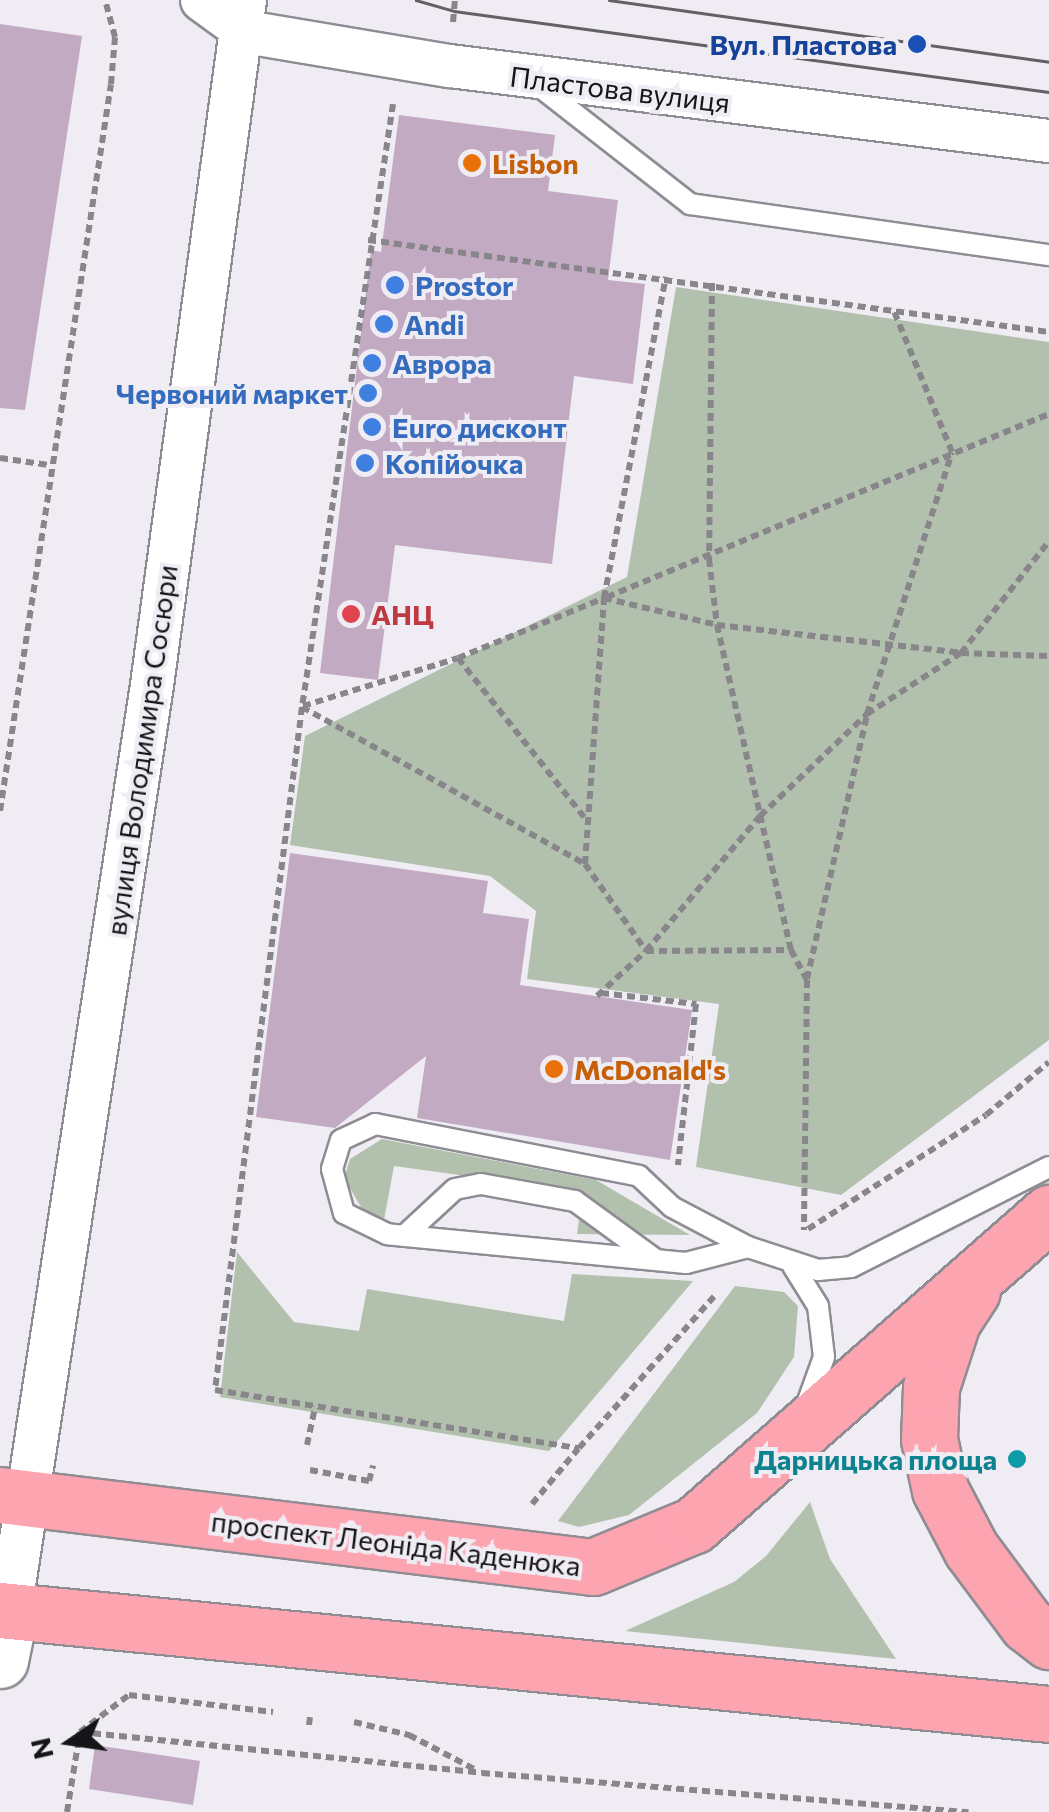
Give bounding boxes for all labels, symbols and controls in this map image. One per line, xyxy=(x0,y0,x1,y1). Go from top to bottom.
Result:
place label: Вул. Пластова xyxy=(709,27,897,61)
marker: Вул. Пластова xyxy=(906,33,928,55)
street label: Пластова вулиця xyxy=(508,59,732,119)
place label: Lisbon xyxy=(492,146,579,180)
marker: Lisbon xyxy=(461,152,483,174)
place label: Prostor xyxy=(415,268,514,302)
marker: Prostor xyxy=(384,274,406,296)
place label: Andi xyxy=(404,307,464,341)
marker: Andi xyxy=(373,313,395,335)
place label: Аврора xyxy=(392,346,492,380)
marker: Аврора xyxy=(361,352,383,374)
place label: Червоний маркет xyxy=(116,376,348,410)
marker: Червоний маркет xyxy=(357,382,379,404)
place label: Euro дисконт xyxy=(392,410,567,444)
marker: Euro дисконт xyxy=(361,416,383,438)
place label: Копійочка xyxy=(385,446,523,480)
marker: Копійочка xyxy=(354,452,376,474)
street label: вулиця Володимира Сосюри xyxy=(98,562,184,938)
place label: АНЦ xyxy=(371,597,434,631)
marker: АНЦ xyxy=(340,603,362,625)
place label: McDonald's xyxy=(574,1052,726,1086)
marker: McDonald's xyxy=(543,1058,565,1080)
place label: Дарницька площа xyxy=(754,1442,997,1476)
marker: Дарницька площа xyxy=(1006,1448,1028,1470)
street label: проспект Леоніда Каденюка xyxy=(209,1504,583,1582)
north arrow xyxy=(20,1692,120,1792)
text: N xyxy=(22,1735,60,1763)

